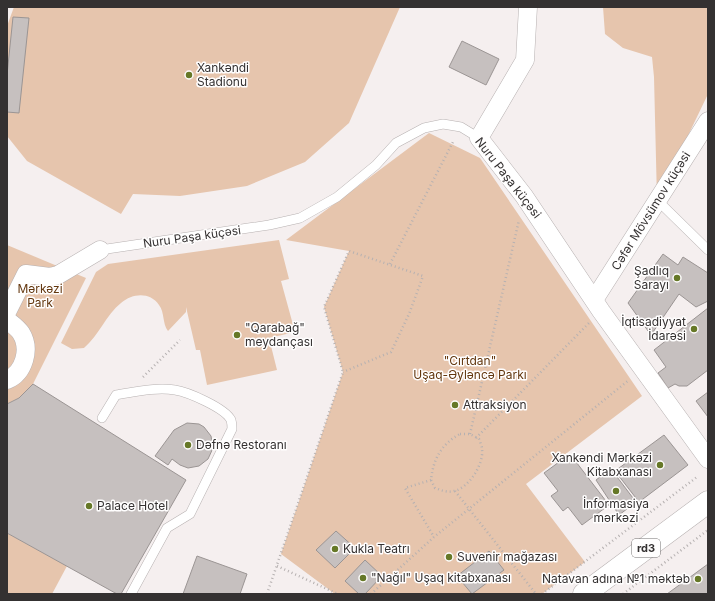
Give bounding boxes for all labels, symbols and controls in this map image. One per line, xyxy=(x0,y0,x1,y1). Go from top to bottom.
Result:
place label: Xankəndi Stadionu xyxy=(197,60,249,89)
marker: Xankəndi Stadionu xyxy=(184,70,194,80)
street label: Nuru Paşa küçəsi xyxy=(472,134,545,221)
street label: Cəfər Mövsümov küçəsi xyxy=(608,149,693,273)
street label: Nuru Paşa küçəsi xyxy=(142,222,242,251)
place label: Şadlıq Sarayı xyxy=(634,263,669,292)
marker: Şadlıq Sarayı xyxy=(672,273,682,283)
park label: Mərkəzi Park xyxy=(17,281,63,310)
place label: İqtisadiyyat İdarəsi xyxy=(621,314,686,343)
place label: "Qarabağ" meydançası xyxy=(245,320,313,349)
marker: İqtisadiyyat İdarəsi xyxy=(689,324,699,334)
marker: "Qarabağ" meydançası xyxy=(232,330,242,340)
park label: "Cırtdan" Uşaq-Əyləncə Parkı xyxy=(413,353,527,382)
place label: Attraksiyon xyxy=(463,397,526,412)
marker: Attraksiyon xyxy=(450,400,460,410)
place label: Dəfnə Restoranı xyxy=(196,437,287,452)
marker: Dəfnə Restoranı xyxy=(183,440,193,450)
place label: Xankəndi Mərkəzi Kitabxanası xyxy=(551,450,652,479)
marker: Xankəndi Mərkəzi Kitabxanası xyxy=(655,460,665,470)
marker: İnformasiya mərkəzi xyxy=(611,486,621,496)
place label: İnformasiya mərkəzi xyxy=(583,496,649,525)
place label: Palace Hotel xyxy=(97,498,168,513)
marker: Palace Hotel xyxy=(84,501,94,511)
road number: rd3 xyxy=(632,539,660,557)
place label: Kukla Teatrı xyxy=(343,541,410,556)
marker: Kukla Teatrı xyxy=(330,544,340,554)
place label: Suvenir mağazası xyxy=(457,549,557,564)
marker: Suvenir mağazası xyxy=(444,552,454,562)
place label: "Nağıl" Uşaq kitabxanası xyxy=(371,570,511,585)
place label: Natavan adına №1 məktəb xyxy=(542,571,690,586)
marker: "Nağıl" Uşaq kitabxanası xyxy=(358,573,368,583)
marker: Natavan adına №1 məktəb xyxy=(693,574,703,584)

